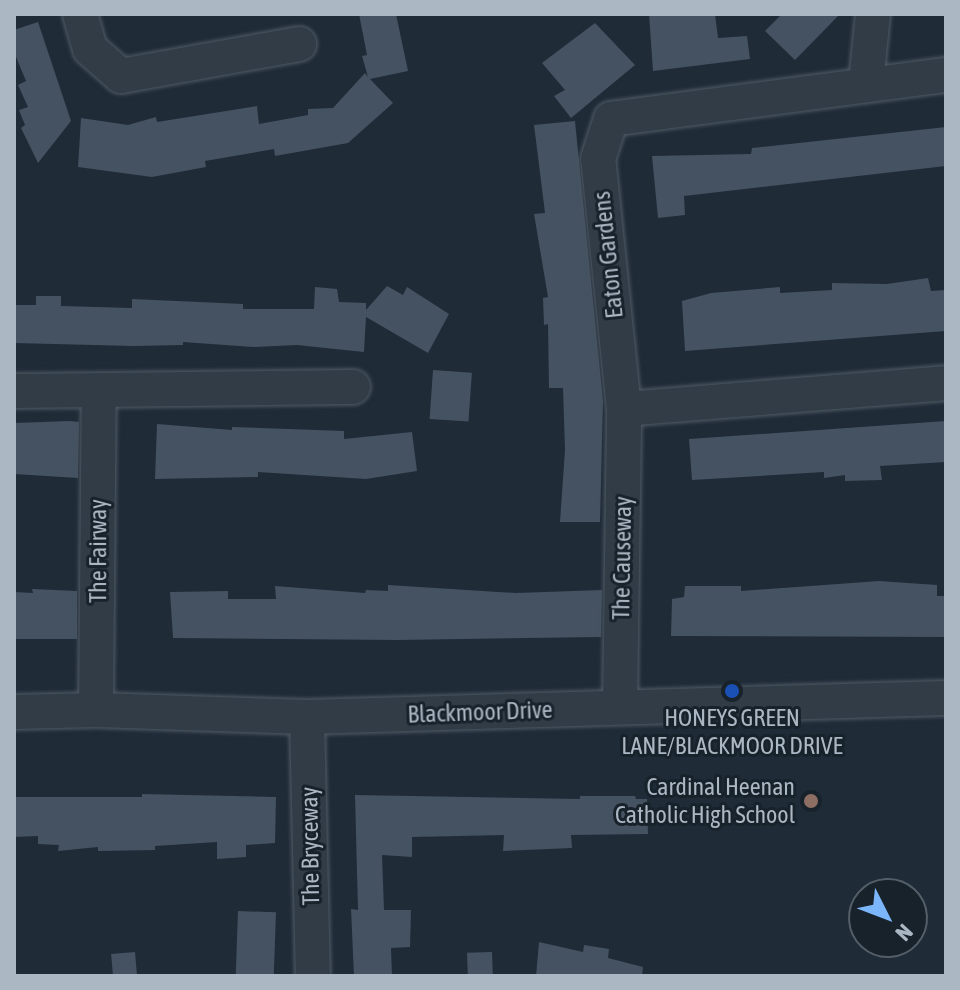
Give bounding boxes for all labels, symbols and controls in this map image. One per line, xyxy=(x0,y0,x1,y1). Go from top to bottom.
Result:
street label: Eaton Gardens xyxy=(587,190,629,320)
street label: The Causeway xyxy=(607,496,637,620)
street label: The Fairway xyxy=(84,499,112,603)
marker: HONEYS GREEN LANE/BLACKMOOR DRIVE xyxy=(723,682,741,700)
street label: Blackmoor Drive xyxy=(407,695,553,729)
place label: HONEYS GREEN LANE/BLACKMOOR DRIVE xyxy=(621,704,843,760)
place label: Cardinal Heenan Catholic High School xyxy=(615,773,795,829)
street label: The Bryceway xyxy=(295,786,325,906)
marker: Cardinal Heenan Catholic High School xyxy=(802,792,820,810)
north arrow xyxy=(848,878,928,958)
text: N xyxy=(890,919,918,946)

